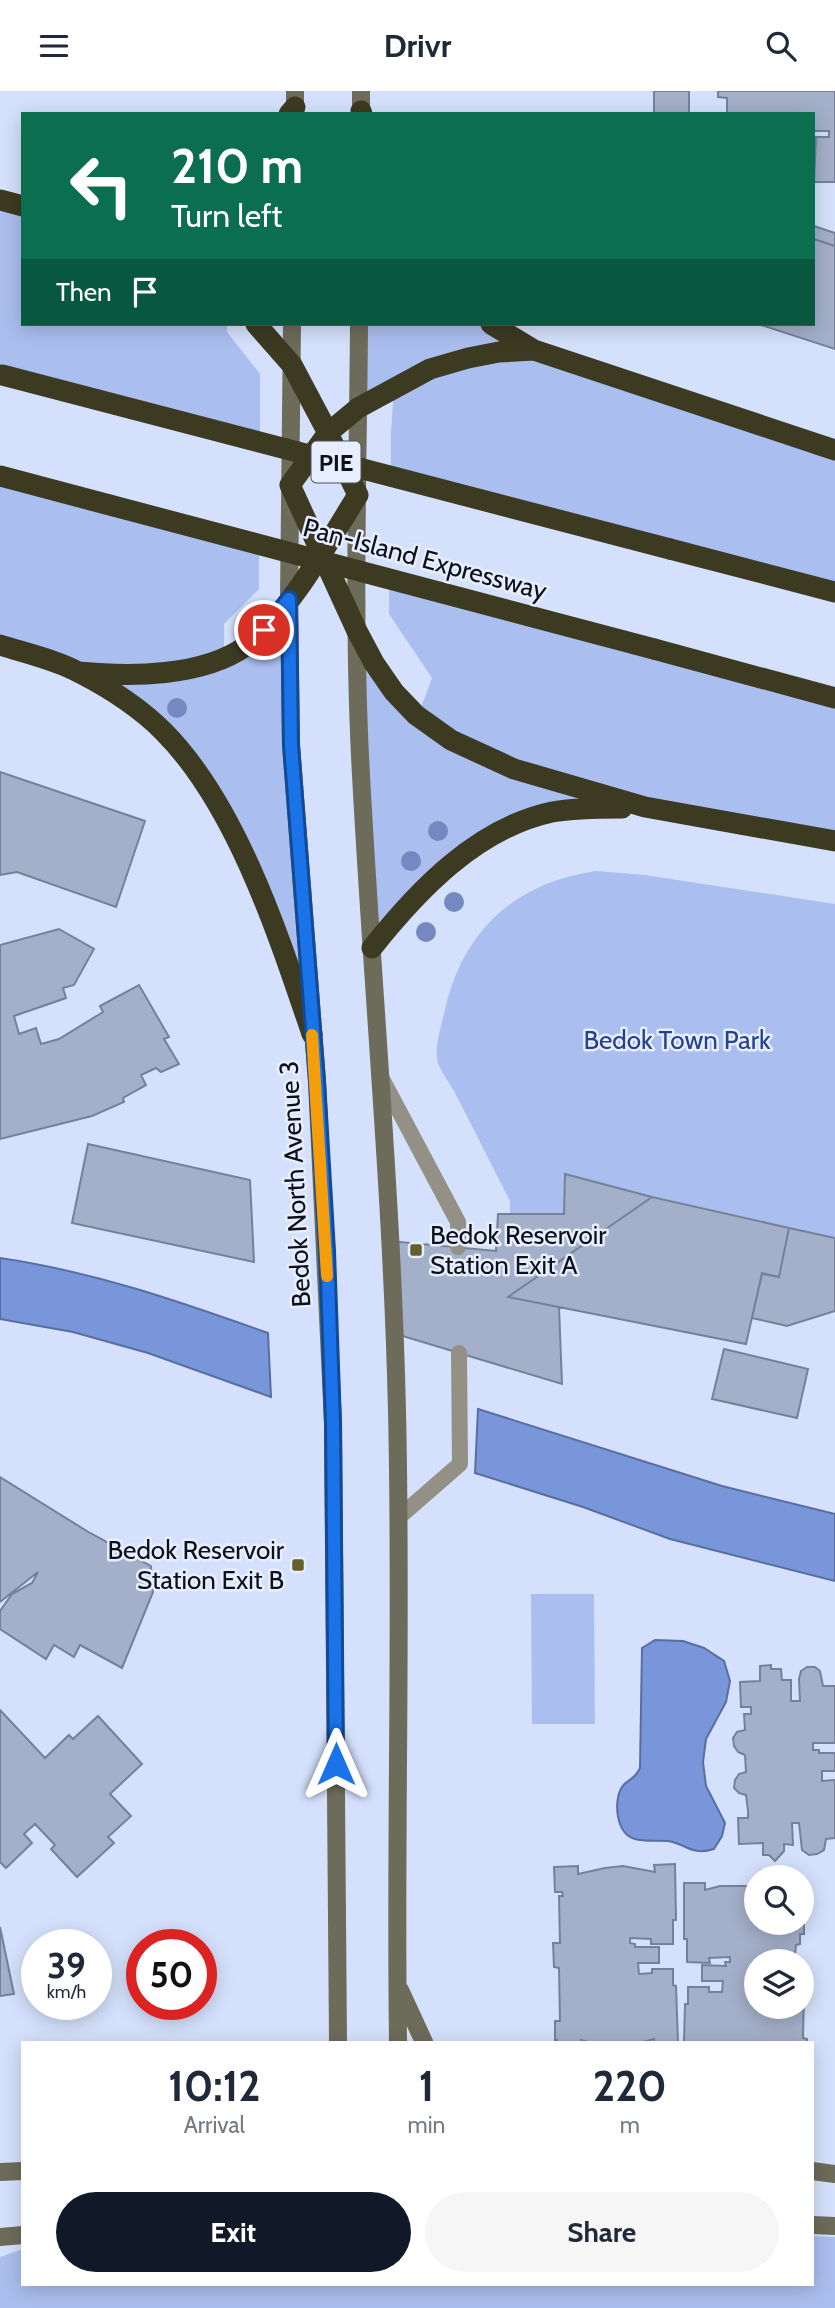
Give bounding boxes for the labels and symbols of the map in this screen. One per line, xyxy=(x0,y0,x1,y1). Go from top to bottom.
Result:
road number: PIE xyxy=(312,441,360,483)
street label: Pan-Island Expressway xyxy=(300,511,550,607)
pin xyxy=(234,600,294,660)
park label: Bedok Town Park xyxy=(583,1024,771,1056)
street label: Bedok North Avenue 3 xyxy=(273,1060,317,1308)
place label: Bedok Reservoir Station Exit A xyxy=(430,1219,607,1281)
marker: Bedok Reservoir Station Exit A xyxy=(408,1242,424,1258)
place label: Bedok Reservoir Station Exit B xyxy=(108,1534,285,1596)
marker: Bedok Reservoir Station Exit B xyxy=(290,1557,306,1573)
position arrow xyxy=(299,1727,373,1801)
speed limit sign: 50 xyxy=(126,1929,217,2020)

